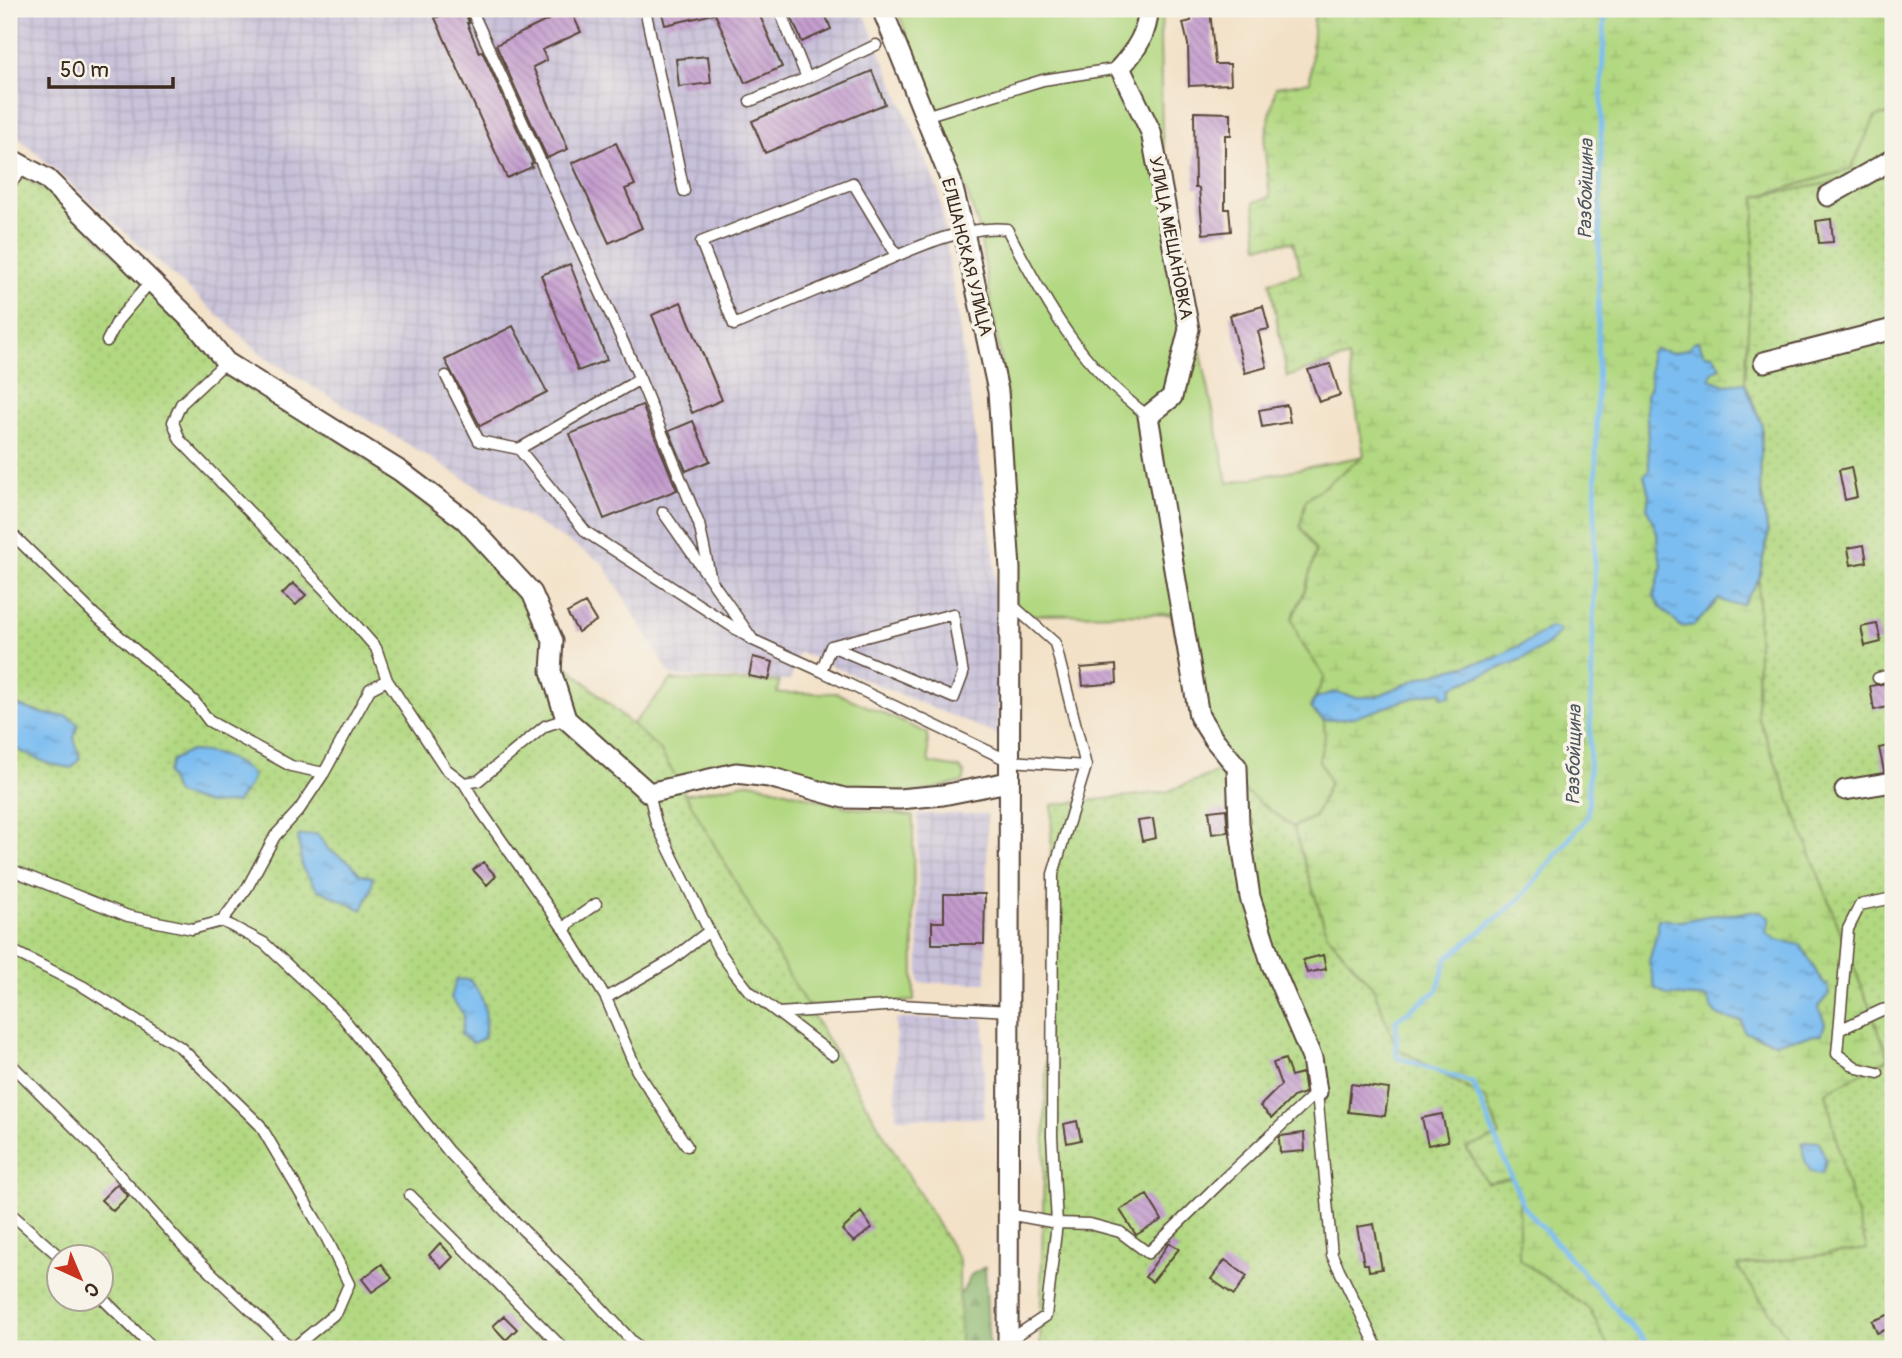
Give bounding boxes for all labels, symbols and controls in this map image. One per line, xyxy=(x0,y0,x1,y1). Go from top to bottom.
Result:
scale bar xyxy=(49,46,173,90)
text: 50 m xyxy=(60,57,109,84)
water label: Разбойщина xyxy=(1573,138,1599,239)
street label: УЛИЦА МЕЩАНОВКА xyxy=(1143,155,1198,322)
street label: ЕЛШАНСКАЯ УЛИЦА xyxy=(936,176,997,339)
water label: Разбойщина xyxy=(1561,704,1587,805)
north arrow xyxy=(46,1242,116,1312)
text: С xyxy=(78,1277,104,1302)

